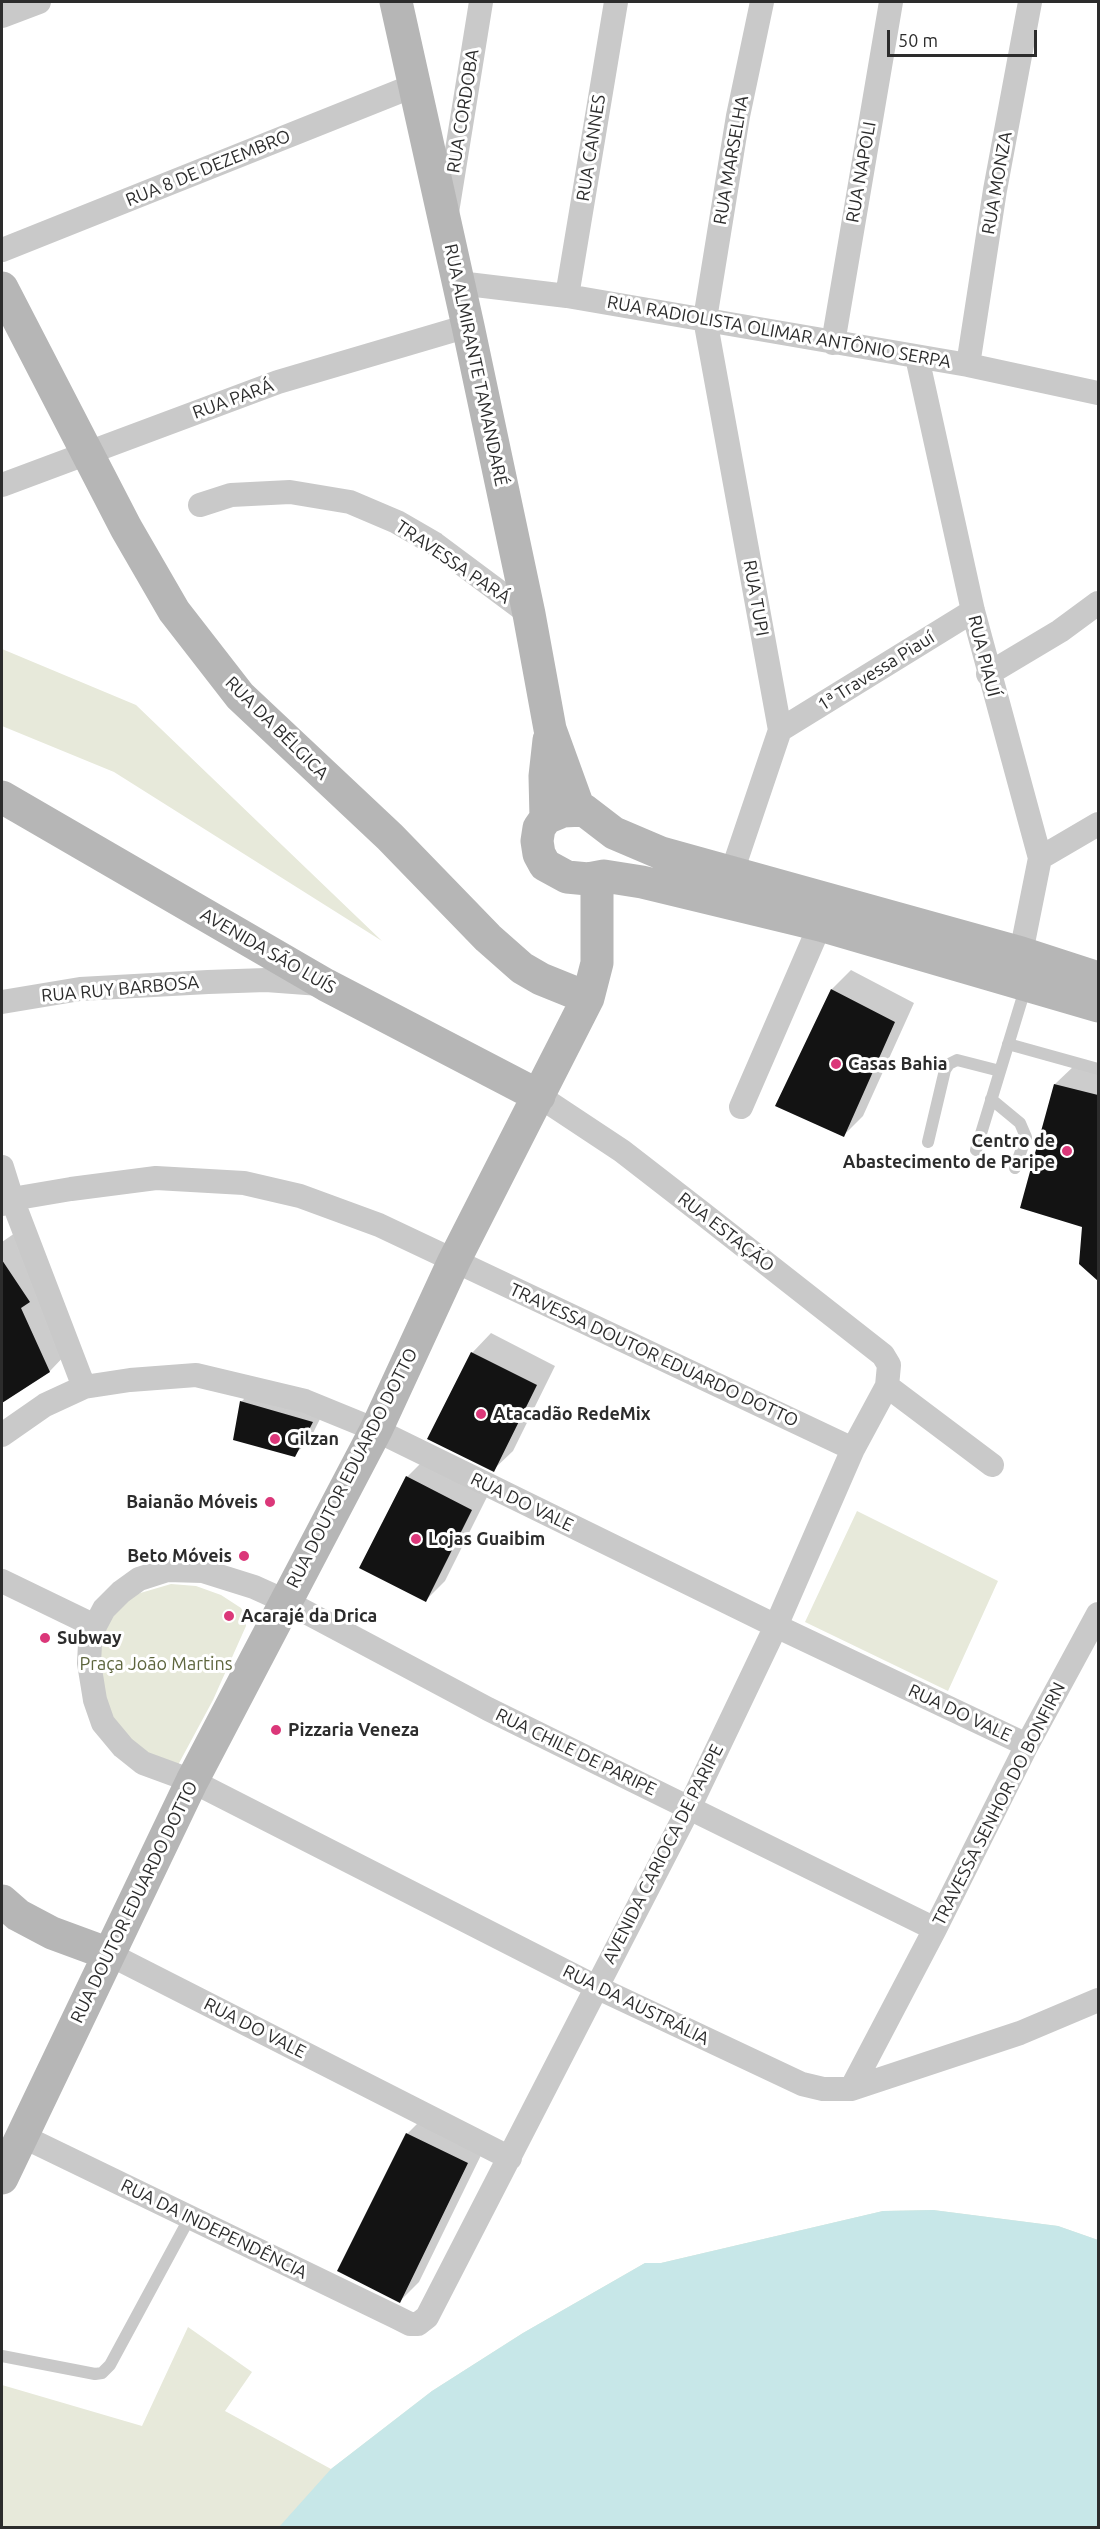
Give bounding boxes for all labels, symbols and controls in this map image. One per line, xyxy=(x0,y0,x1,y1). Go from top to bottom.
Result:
scale bar xyxy=(890,18,1040,56)
text: 50 m xyxy=(898,30,938,50)
street label: RUA CORDOBA xyxy=(443,48,483,174)
street label: RUA CANNES xyxy=(572,93,610,203)
street label: RUA MARSELHA xyxy=(709,94,753,226)
street label: RUA NAPOLI xyxy=(841,120,881,224)
street label: RUA 8 DE DEZEMBRO xyxy=(122,125,294,211)
street label: RUA MONZA xyxy=(977,130,1017,236)
street label: RUA ALMIRANTE TAMANDARÉ xyxy=(440,242,512,488)
street label: RUA RADIOLISTA OLIMAR ANTÔNIO SERPA xyxy=(605,291,953,373)
street label: RUA PARÁ xyxy=(190,374,276,424)
street label: TRAVESSA PARÁ xyxy=(391,516,515,608)
street label: RUA TUPI xyxy=(739,558,773,638)
street label: RUA PIAUÍ xyxy=(963,613,1005,699)
street label: 1ª Travessa Piauí xyxy=(814,626,938,716)
street label: RUA DA BÉLGICA xyxy=(221,672,333,784)
street label: AVENIDA SÃO LUÍS xyxy=(197,904,339,998)
street label: RUA RUY BARBOSA xyxy=(40,971,200,1007)
place label: Casas Bahia xyxy=(848,1053,947,1075)
marker: Casas Bahia xyxy=(829,1057,843,1071)
place label: Centro de Abastecimento de Paripe xyxy=(843,1130,1055,1172)
marker: Centro de Abastecimento de Paripe xyxy=(1060,1144,1074,1158)
street label: RUA ESTAÇÃO xyxy=(674,1188,778,1276)
street label: TRAVESSA DOUTOR EDUARDO DOTTO xyxy=(506,1278,802,1432)
street label: RUA DOUTOR EDUARDO DOTTO xyxy=(282,1344,422,1592)
place label: Atacadão RedeMix xyxy=(493,1403,651,1425)
marker: Atacadão RedeMix xyxy=(474,1407,488,1421)
place label: Gilzan xyxy=(287,1428,339,1450)
marker: Gilzan xyxy=(268,1432,282,1446)
street label: RUA DO VALE xyxy=(467,1468,577,1536)
place label: Baianão Móveis xyxy=(126,1491,258,1513)
marker: Baianão Móveis xyxy=(263,1495,277,1509)
place label: Lojas Guaibim xyxy=(428,1528,545,1550)
marker: Lojas Guaibim xyxy=(409,1532,423,1546)
place label: Beto Móveis xyxy=(127,1545,232,1567)
marker: Beto Móveis xyxy=(237,1549,251,1563)
place label: Acarajé da Drica xyxy=(241,1605,377,1627)
marker: Acarajé da Drica xyxy=(222,1609,236,1623)
place label: Subway xyxy=(57,1627,121,1649)
marker: Subway xyxy=(38,1631,52,1645)
park label: Praça João Martins xyxy=(79,1653,233,1675)
street label: TRAVESSA SENHOR DO BONFIRN xyxy=(928,1679,1070,1929)
street label: RUA DO VALE xyxy=(905,1680,1015,1746)
street label: RUA CHILE DE PARIPE xyxy=(492,1704,660,1800)
place label: Pizzaria Veneza xyxy=(288,1719,419,1741)
marker: Pizzaria Veneza xyxy=(269,1723,283,1737)
street label: AVENIDA CARIOCA DE PARIPE xyxy=(598,1741,728,1967)
street label: RUA DOUTOR EDUARDO DOTTO xyxy=(66,1777,202,2027)
street label: RUA DA AUSTRÁLIA xyxy=(559,1960,713,2050)
street label: RUA DO VALE xyxy=(200,1993,310,2063)
street label: RUA DA INDEPENDÊNCIA xyxy=(117,2174,311,2284)

